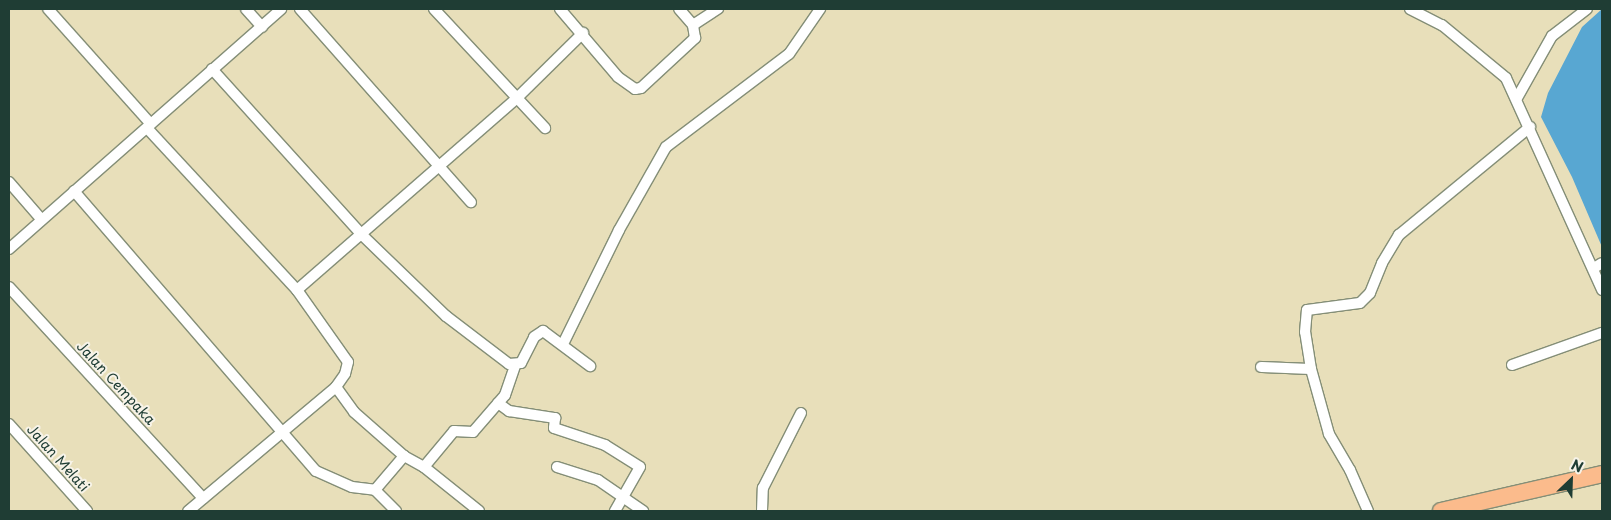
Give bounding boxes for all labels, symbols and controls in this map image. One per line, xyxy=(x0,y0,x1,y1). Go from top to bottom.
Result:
street label: Jalan Cempaka xyxy=(73,338,159,428)
street label: Jalan Melati xyxy=(23,421,93,495)
text: N xyxy=(1568,454,1587,478)
north arrow xyxy=(1546,455,1596,505)

